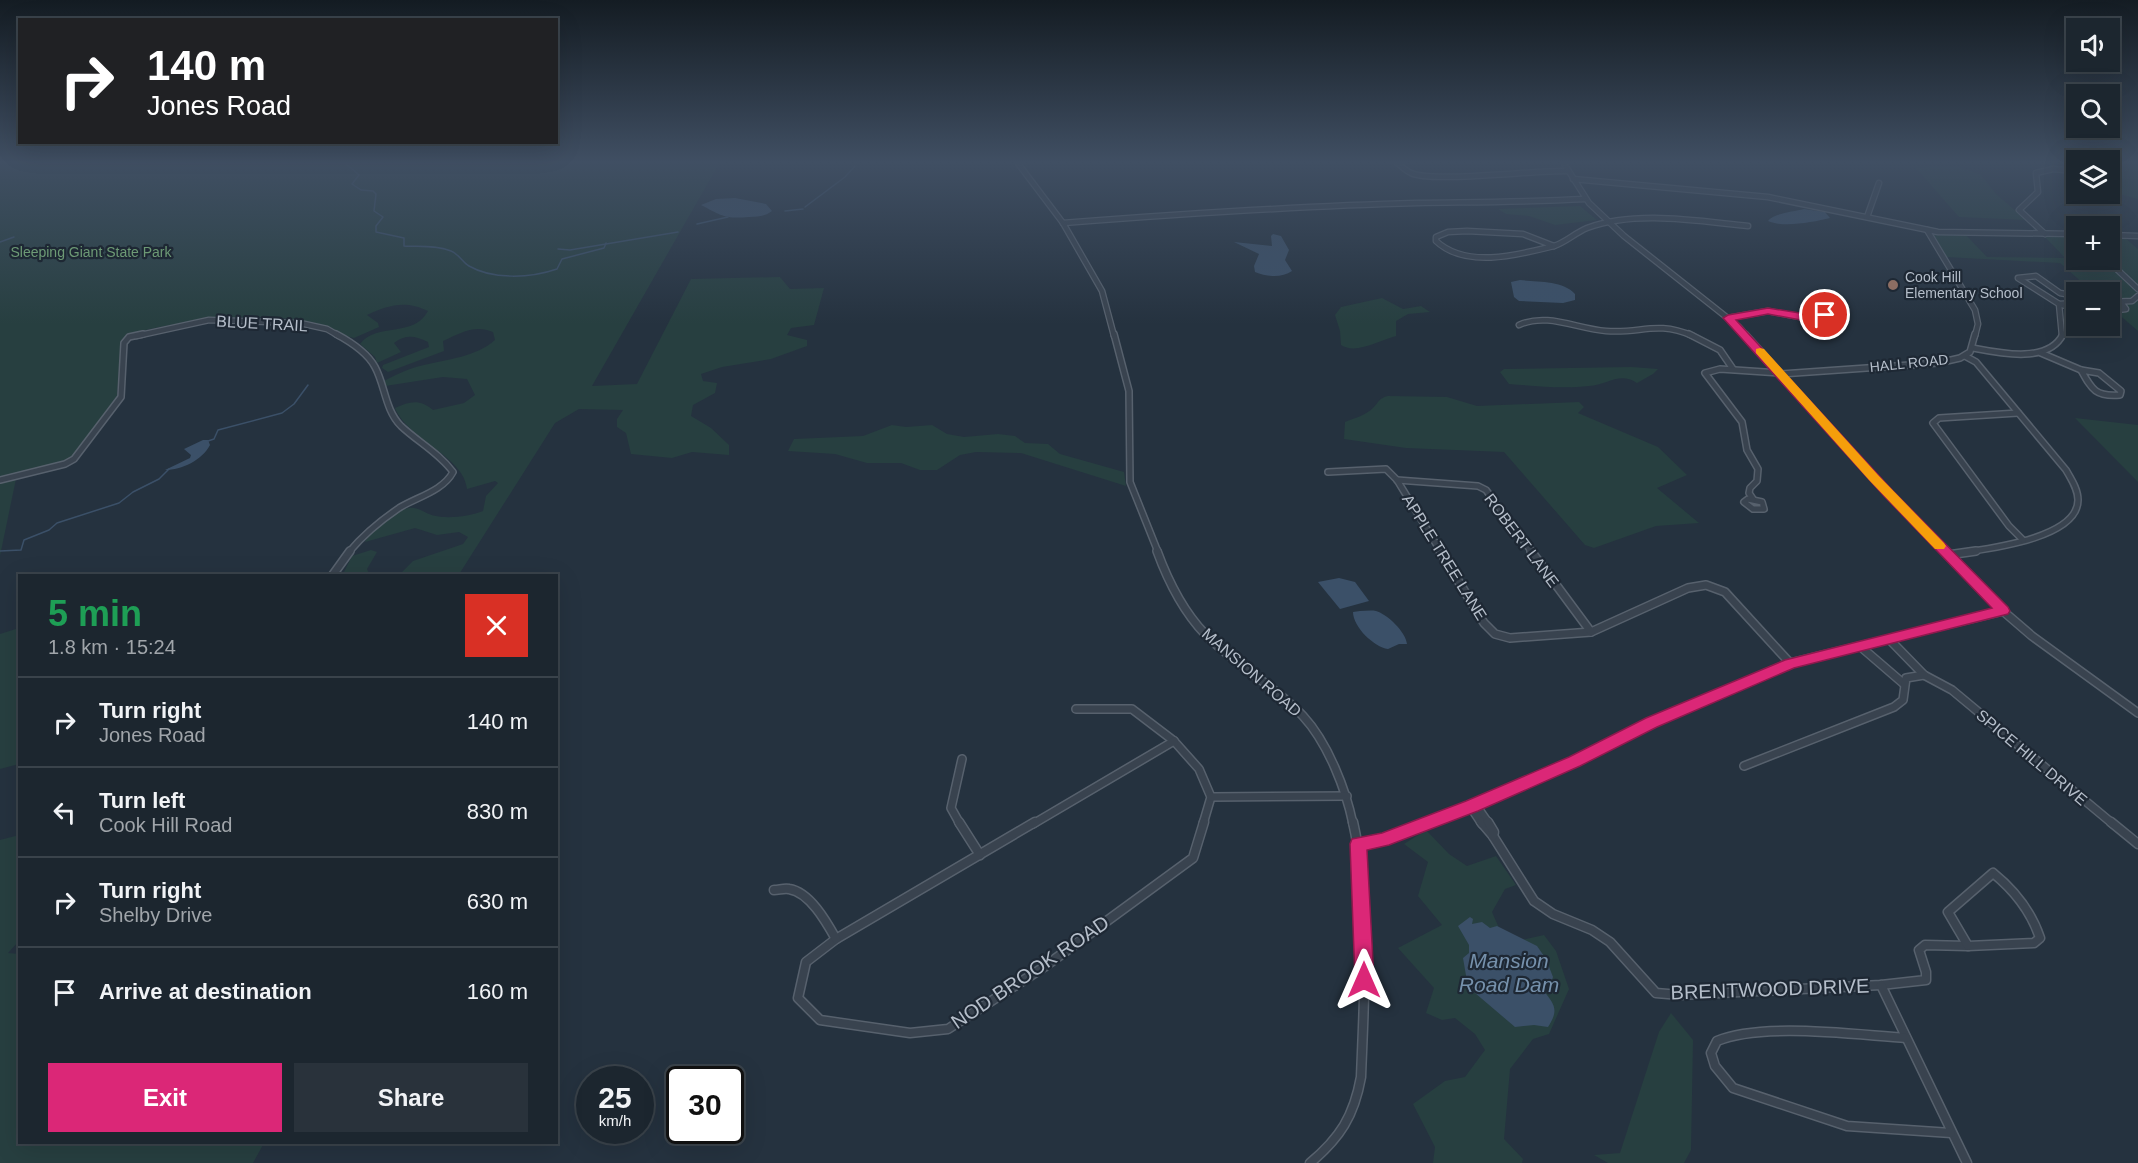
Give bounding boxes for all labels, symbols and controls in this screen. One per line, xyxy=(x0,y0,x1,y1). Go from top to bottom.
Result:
map controls xyxy=(2066,18,2120,336)
button: sound xyxy=(2066,18,2120,72)
icon: right xyxy=(48,42,126,120)
text: 140 m xyxy=(147,42,266,89)
button: search xyxy=(2066,84,2120,138)
text: Jones Road xyxy=(147,91,291,121)
button: layers xyxy=(2066,150,2120,204)
button: + xyxy=(2066,216,2120,270)
park label: Sleeping Giant State Park xyxy=(10,244,173,260)
place label: Cook Hill Elementary School xyxy=(1905,269,2023,301)
marker: Cook Hill Elementary School xyxy=(1886,278,1900,292)
button: − xyxy=(2066,282,2120,336)
pin xyxy=(1799,289,1850,340)
icon: arrive xyxy=(1808,298,1841,331)
street label: BLUE TRAIL xyxy=(216,313,308,334)
street label: HALL ROAD xyxy=(1869,351,1949,375)
street label: ROBERT LANE xyxy=(1481,490,1562,590)
street label: APPLE TREE LANE xyxy=(1399,491,1490,623)
text: 5 min xyxy=(48,593,142,634)
button: close xyxy=(465,594,528,657)
street label: MANSION ROAD xyxy=(1199,625,1305,720)
text: 1.8 km · 15:24 xyxy=(48,636,176,658)
text: Turn right xyxy=(99,698,201,723)
icon: right xyxy=(48,706,81,739)
street label: SPICE HILL DRIVE xyxy=(1973,706,2090,809)
text: 140 m xyxy=(467,709,528,734)
text: Jones Road xyxy=(99,724,206,746)
text: Turn left xyxy=(99,788,185,813)
icon: left xyxy=(48,796,81,829)
text: 830 m xyxy=(467,799,528,824)
text: Cook Hill Road xyxy=(99,814,232,836)
text: Turn right xyxy=(99,878,201,903)
icon: right xyxy=(48,886,81,919)
text: 630 m xyxy=(467,889,528,914)
text: Shelby Drive xyxy=(99,904,212,926)
street label: NOD BROOK ROAD xyxy=(947,911,1113,1033)
position arrow xyxy=(1332,948,1396,1012)
water label: Mansion Road Dam xyxy=(1459,949,1559,996)
street label: BRENTWOOD DRIVE xyxy=(1670,975,1870,1003)
icon: arrive xyxy=(48,976,81,1009)
text: Arrive at destination xyxy=(99,979,312,1004)
text: 160 m xyxy=(467,979,528,1004)
button: Exit xyxy=(48,1063,282,1132)
button: Share xyxy=(294,1063,528,1132)
speed limit sign: 30 xyxy=(666,1066,744,1144)
text: 25 xyxy=(598,1081,632,1114)
text: km/h xyxy=(599,1112,631,1129)

